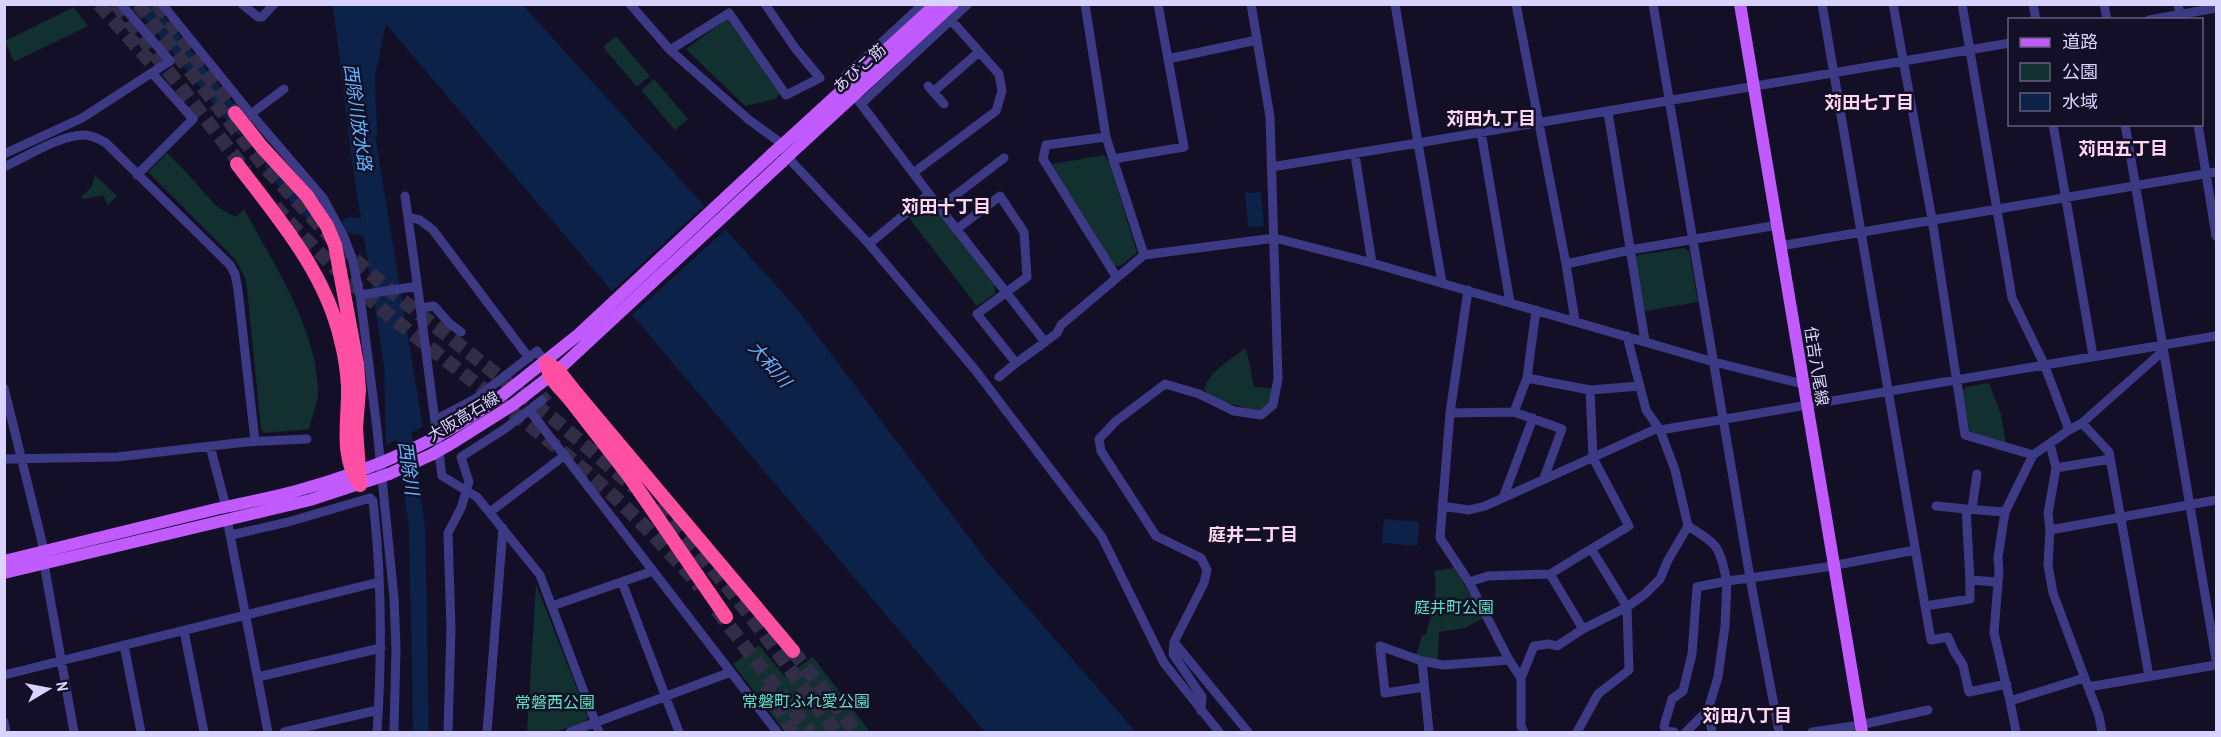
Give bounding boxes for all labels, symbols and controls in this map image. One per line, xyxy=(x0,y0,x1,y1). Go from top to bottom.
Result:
legend xyxy=(2008,18,2203,126)
text: 道路 xyxy=(2062,29,2098,54)
street label: あびこ筋 xyxy=(828,38,890,98)
text: 公園 xyxy=(2062,59,2098,84)
water label: 西除川放水路 xyxy=(338,62,378,174)
text: 水域 xyxy=(2062,89,2098,114)
district label: 苅田七丁目 xyxy=(1824,90,1914,115)
district label: 苅田九丁目 xyxy=(1446,106,1536,131)
district label: 苅田五丁目 xyxy=(2078,136,2168,161)
district label: 苅田十丁目 xyxy=(901,194,991,219)
street label: 住吉八尾線 xyxy=(1800,325,1834,407)
water label: 大和川 xyxy=(743,335,798,394)
street label: 大阪高石線 xyxy=(423,386,503,446)
water label: 西除川 xyxy=(393,440,425,498)
district label: 庭井二丁目 xyxy=(1208,522,1298,547)
park label: 庭井町公園 xyxy=(1414,596,1494,618)
north arrow xyxy=(18,659,78,719)
text: N xyxy=(51,680,74,693)
park label: 常磐町ふれ愛公園 xyxy=(742,690,870,712)
park label: 常磐西公園 xyxy=(515,691,595,713)
district label: 苅田八丁目 xyxy=(1702,703,1792,728)

